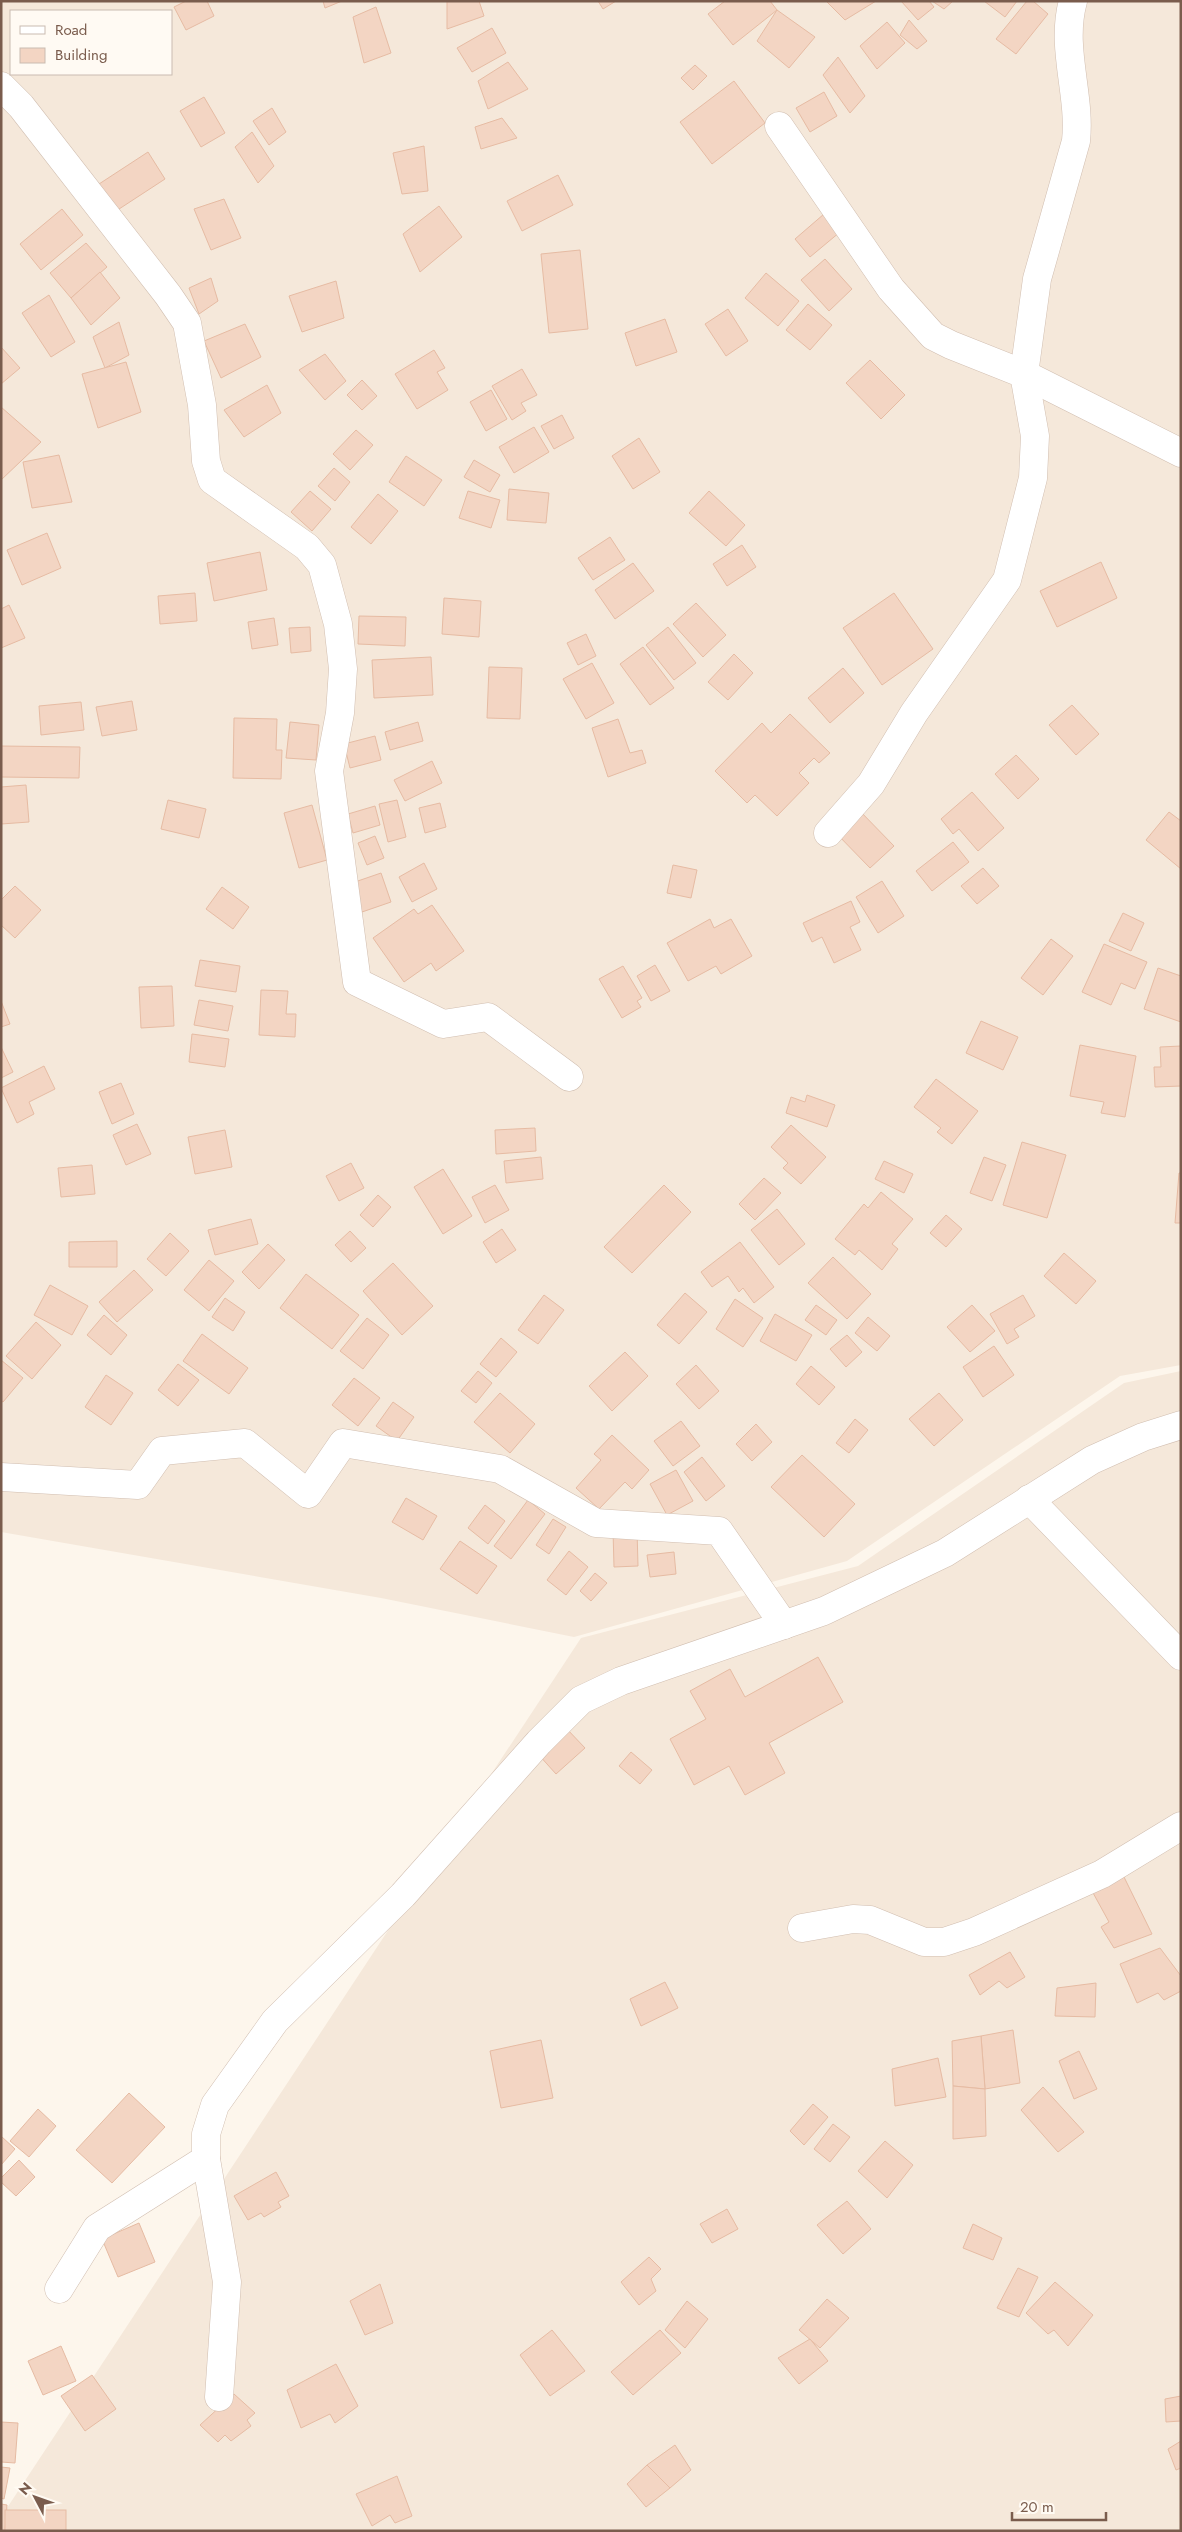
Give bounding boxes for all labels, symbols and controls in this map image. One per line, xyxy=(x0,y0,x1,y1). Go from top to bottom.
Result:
legend xyxy=(10,10,172,75)
text: Road xyxy=(55,19,87,41)
text: Building xyxy=(55,44,107,66)
north arrow xyxy=(10,2472,60,2522)
text: N xyxy=(14,2478,36,2499)
scale bar xyxy=(1012,2490,1106,2522)
text: 20 m xyxy=(1020,2496,1054,2518)

